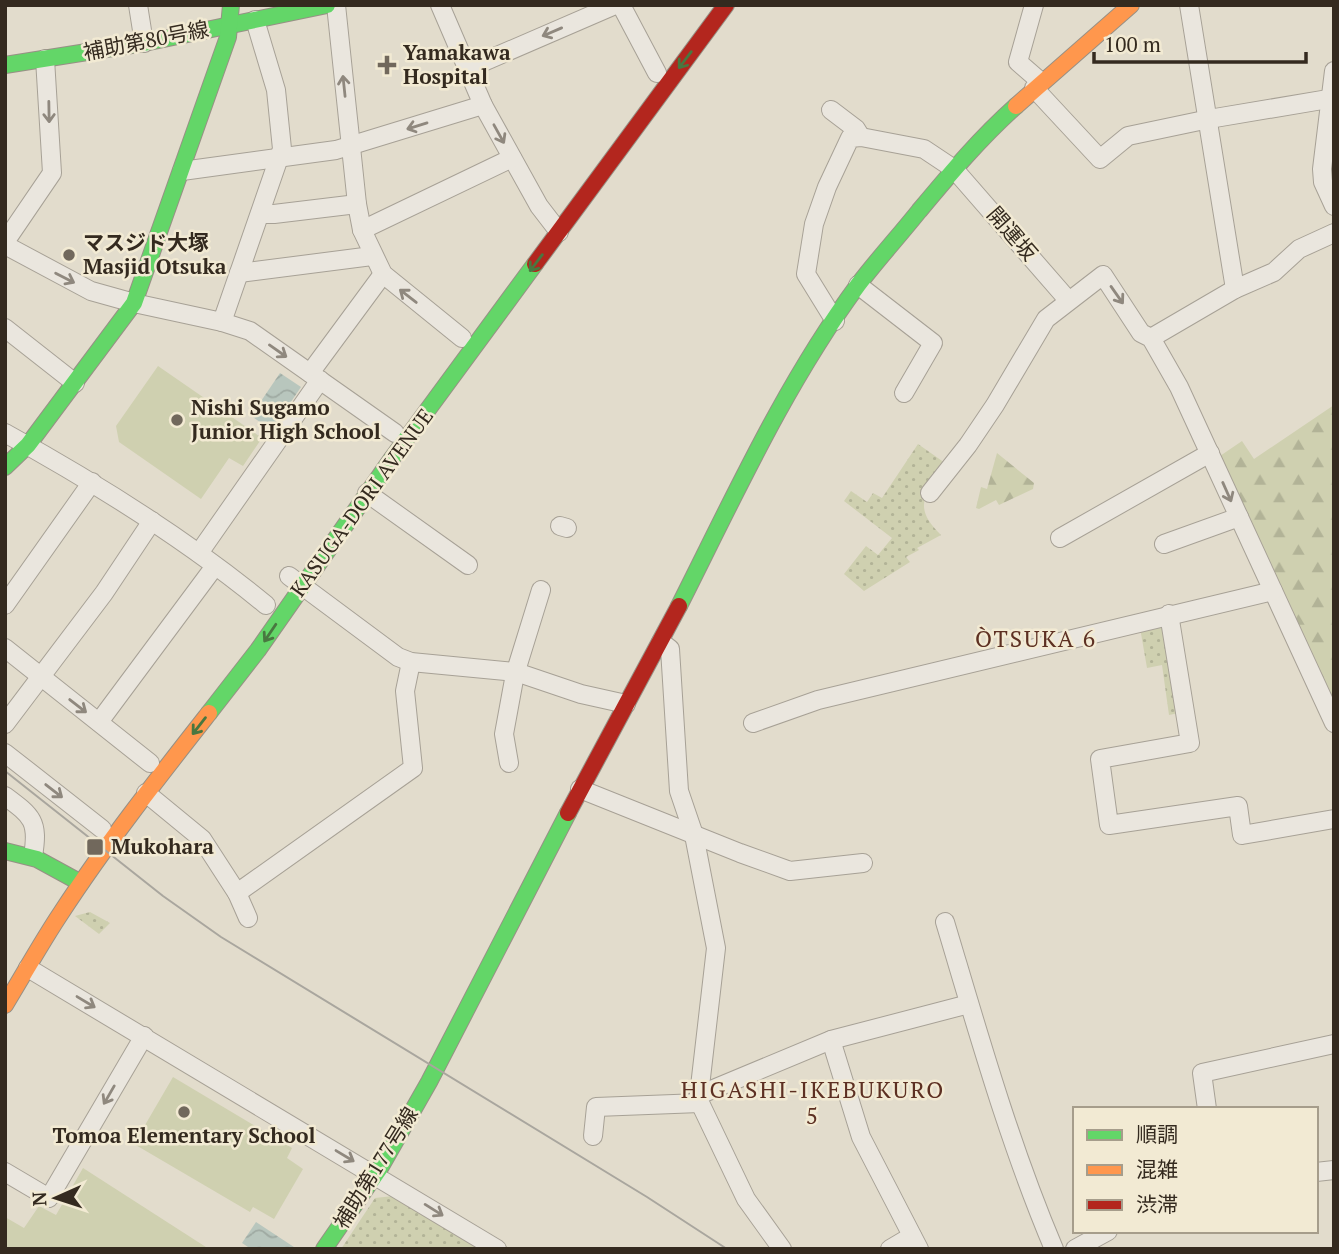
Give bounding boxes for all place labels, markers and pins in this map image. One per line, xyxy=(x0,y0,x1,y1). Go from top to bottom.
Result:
place label: Yamakawa Hospital xyxy=(403,38,511,90)
marker: Yamakawa Hospital xyxy=(377,55,397,75)
place label: マスジド大塚 Masjid Otsuka xyxy=(83,228,227,280)
marker: マスジド大塚 Masjid Otsuka xyxy=(61,247,77,263)
place label: Nishi Sugamo Junior High School xyxy=(191,393,381,445)
marker: Nishi Sugamo Junior High School xyxy=(169,412,185,428)
place label: Mukohara xyxy=(111,832,214,860)
marker: Mukohara xyxy=(85,837,105,857)
marker: Tomoa Elementary School xyxy=(176,1104,192,1120)
place label: Tomoa Elementary School xyxy=(52,1121,316,1149)

